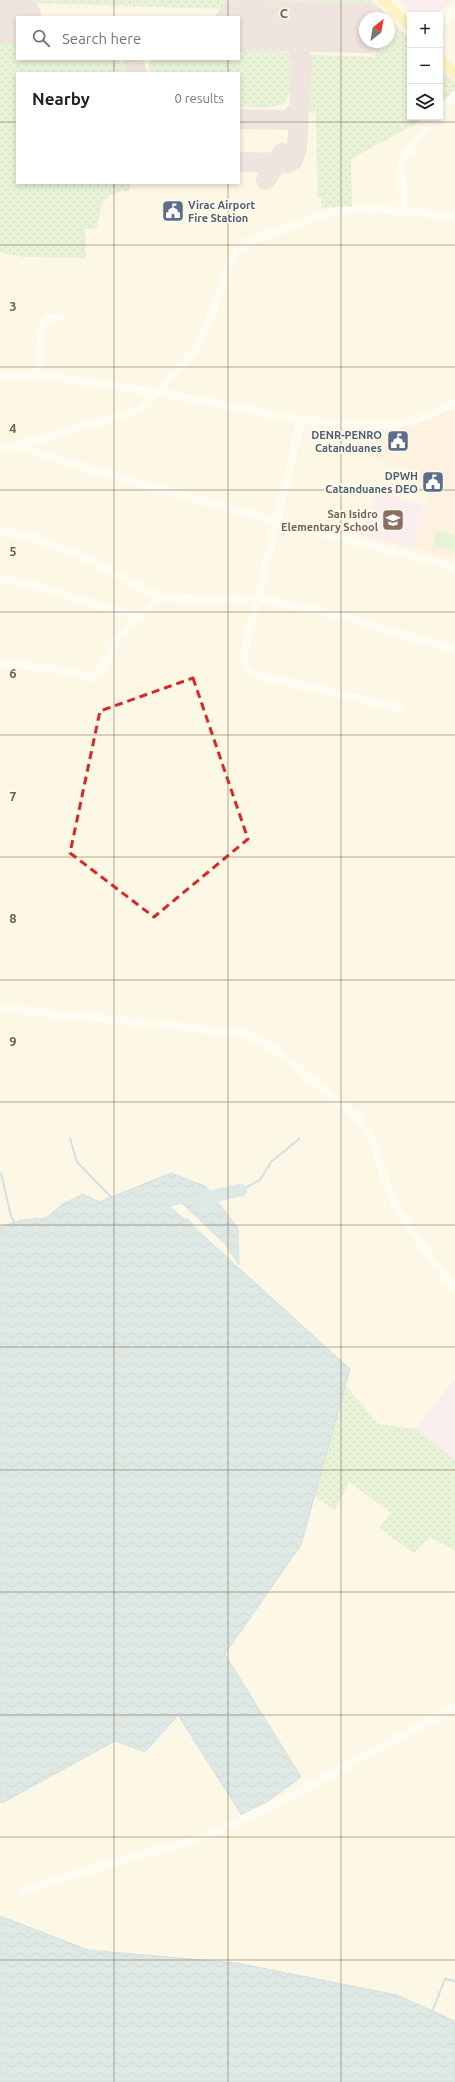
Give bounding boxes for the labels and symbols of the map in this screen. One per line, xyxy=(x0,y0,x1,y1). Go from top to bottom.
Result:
text: C xyxy=(280,6,289,20)
north arrow xyxy=(359,12,395,48)
public building icon: Virac Airport Fire Station xyxy=(160,198,186,224)
place label: Virac Airport Fire Station xyxy=(188,199,256,224)
text: 3 xyxy=(9,299,17,313)
text: 4 xyxy=(9,421,17,435)
public building icon: DENR-PENRO Catanduanes xyxy=(385,428,411,454)
place label: DENR-PENRO Catanduanes xyxy=(311,429,382,454)
public building icon: DPWH Catanduanes DEO xyxy=(420,469,446,495)
place label: DPWH Catanduanes DEO xyxy=(325,470,418,495)
school or university icon: San Isidro Elementary School xyxy=(380,507,406,533)
place label: San Isidro Elementary School xyxy=(281,508,379,533)
text: 5 xyxy=(9,544,17,558)
text: 6 xyxy=(9,666,17,680)
text: 7 xyxy=(9,789,17,803)
text: 8 xyxy=(9,911,17,925)
text: 9 xyxy=(9,1034,17,1048)

